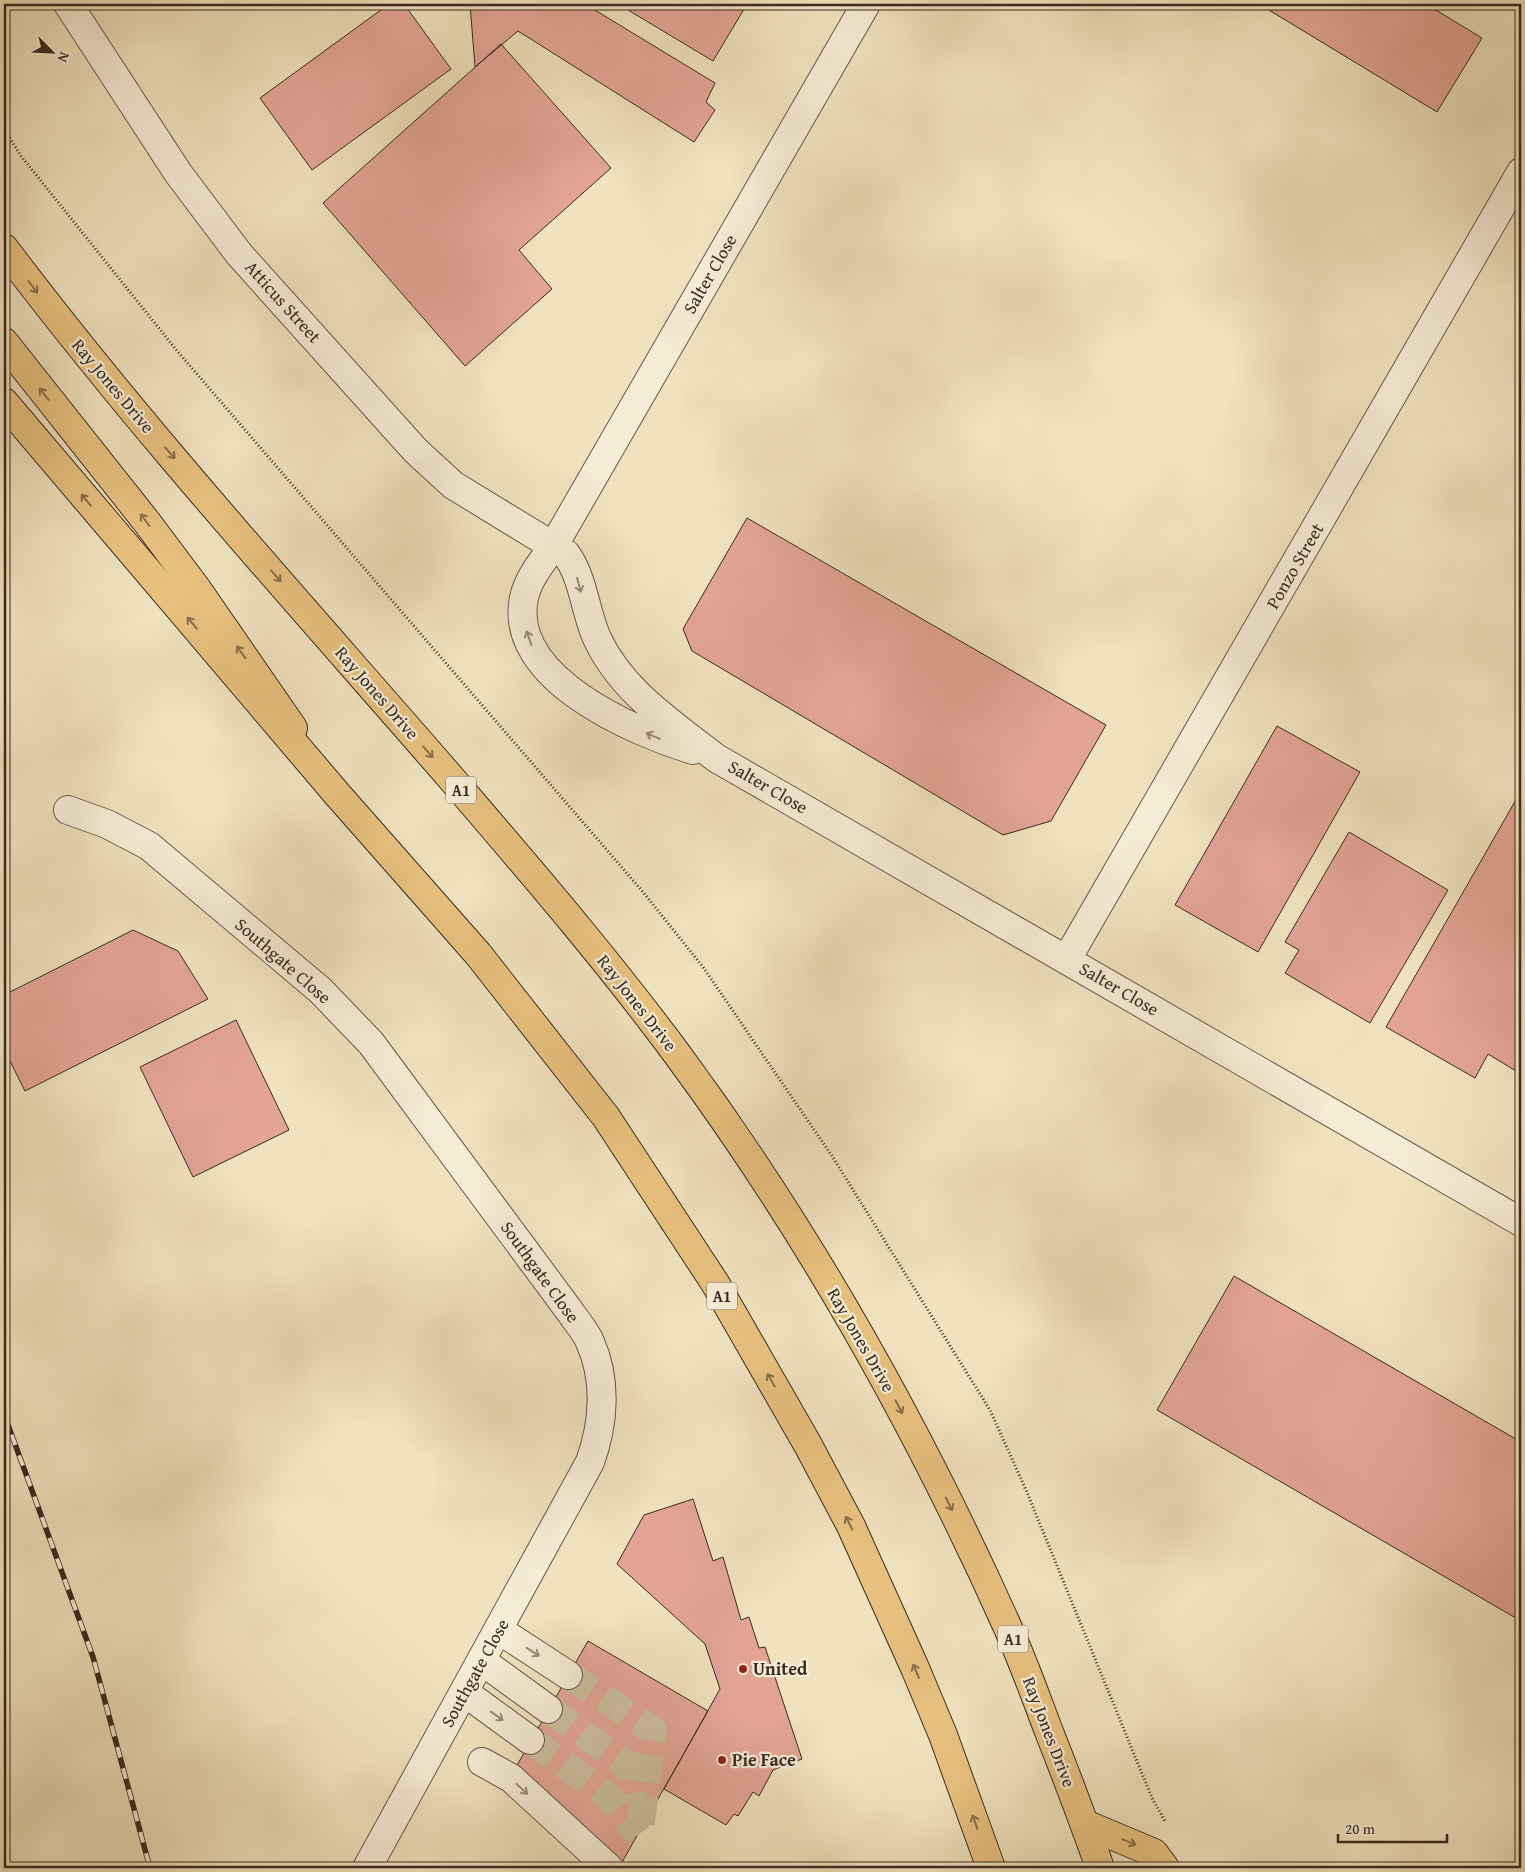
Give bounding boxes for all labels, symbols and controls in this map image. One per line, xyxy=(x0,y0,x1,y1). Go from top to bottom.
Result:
north arrow xyxy=(28,28,78,78)
text: N xyxy=(53,49,75,66)
street label: Salter Close xyxy=(676,229,743,319)
street label: Atticus Street xyxy=(239,254,328,349)
one-way arrow xyxy=(28,280,38,294)
street label: Ray Jones Drive xyxy=(66,332,161,439)
one-way arrow xyxy=(38,388,49,401)
one-way arrow xyxy=(164,447,175,460)
one-way arrow xyxy=(81,493,92,506)
one-way arrow xyxy=(140,514,151,527)
street label: Ponzo Street xyxy=(1259,517,1330,614)
one-way arrow xyxy=(270,569,281,582)
one-way arrow xyxy=(575,577,585,593)
one-way arrow xyxy=(186,617,197,630)
one-way arrow xyxy=(524,631,533,646)
street label: Ray Jones Drive xyxy=(329,640,426,746)
one-way arrow xyxy=(236,645,246,659)
one-way arrow xyxy=(646,730,661,740)
one-way arrow xyxy=(422,745,433,758)
street label: Salter Close xyxy=(723,753,813,820)
road number: A1 xyxy=(446,776,476,804)
street label: Southgate Close xyxy=(229,911,337,1010)
street label: Ray Jones Drive xyxy=(591,948,684,1057)
street label: Salter Close xyxy=(1074,955,1164,1022)
street label: Southgate Close xyxy=(494,1215,587,1328)
road number: A1 xyxy=(707,1282,737,1310)
street label: Ray Jones Drive xyxy=(821,1282,902,1397)
one-way arrow xyxy=(766,1373,776,1388)
one-way arrow xyxy=(895,1399,904,1414)
one-way arrow xyxy=(945,1496,954,1511)
one-way arrow xyxy=(844,1516,853,1531)
street label: Southgate Close xyxy=(434,1614,515,1732)
road number: A1 xyxy=(998,1626,1028,1652)
one-way arrow xyxy=(526,1648,540,1658)
place label: United xyxy=(753,1655,808,1682)
marker: United xyxy=(737,1663,749,1675)
one-way arrow xyxy=(911,1664,921,1679)
street label: Ray Jones Drive xyxy=(1016,1673,1083,1791)
one-way arrow xyxy=(490,1711,504,1721)
place label: Pie Face xyxy=(732,1746,796,1773)
marker: Pie Face xyxy=(716,1754,728,1766)
one-way arrow xyxy=(516,1783,529,1794)
scale bar xyxy=(1338,1812,1446,1844)
one-way arrow xyxy=(970,1815,979,1831)
text: 20 m xyxy=(1345,1818,1376,1839)
one-way arrow xyxy=(1120,1838,1136,1847)

